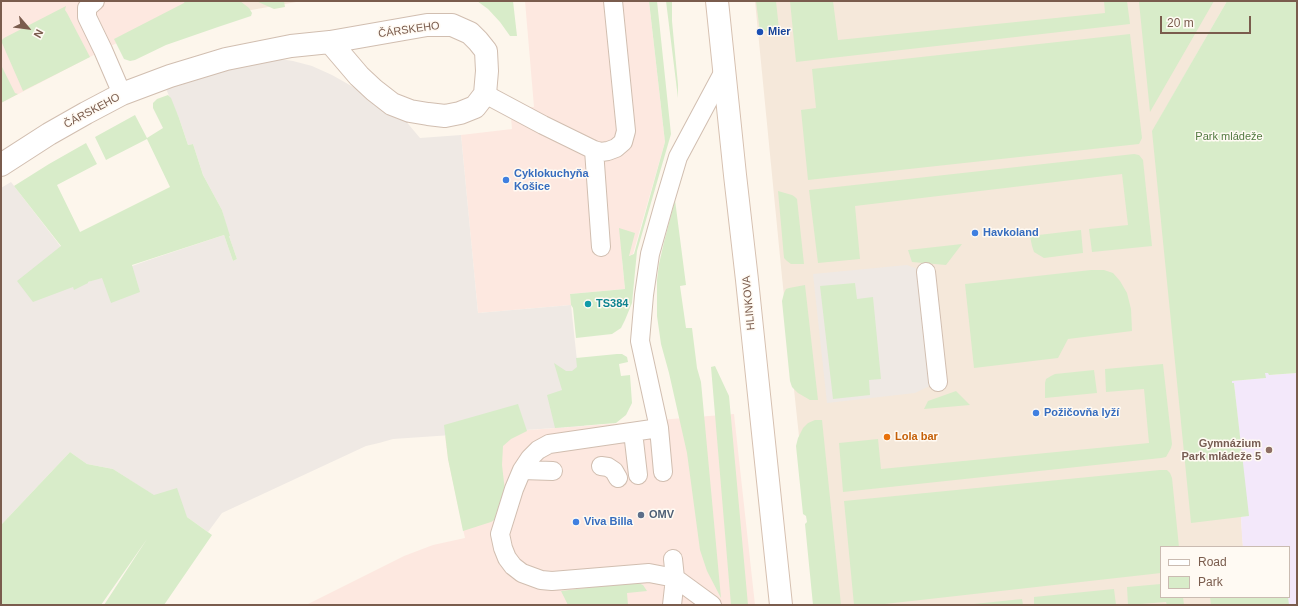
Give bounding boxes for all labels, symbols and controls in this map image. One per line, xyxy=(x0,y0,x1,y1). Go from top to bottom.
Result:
north arrow xyxy=(8,8,48,48)
scale bar xyxy=(1162,8,1253,34)
text: 20 m xyxy=(1167,16,1194,30)
street label: ČÁRSKEHO xyxy=(378,19,440,41)
place label: Mier xyxy=(768,25,791,39)
text: N xyxy=(31,27,46,40)
marker: Mier xyxy=(755,27,765,37)
street label: ČÁRSKEHO xyxy=(62,91,122,131)
park label: Park mládeže xyxy=(1195,130,1263,144)
place label: Cyklokuchyňa Košice xyxy=(514,167,589,193)
marker: Cyklokuchyňa Košice xyxy=(501,175,511,185)
place label: Havkoland xyxy=(983,226,1039,240)
marker: Havkoland xyxy=(970,228,980,238)
street label: HLINKOVA xyxy=(740,275,758,331)
place label: TS384 xyxy=(596,297,628,311)
marker: TS384 xyxy=(583,299,593,309)
place label: Požičovňa lyží xyxy=(1044,406,1119,420)
marker: Požičovňa lyží xyxy=(1031,408,1041,418)
place label: Lola bar xyxy=(895,430,938,444)
marker: Lola bar xyxy=(882,432,892,442)
place label: Gymnázium Park mládeže 5 xyxy=(1182,437,1261,463)
marker: Gymnázium Park mládeže 5 xyxy=(1264,445,1274,455)
place label: OMV xyxy=(649,508,674,522)
marker: OMV xyxy=(636,510,646,520)
place label: Viva Billa xyxy=(584,515,633,529)
marker: Viva Billa xyxy=(571,517,581,527)
legend xyxy=(1160,546,1290,598)
text: Road xyxy=(1198,555,1227,569)
text: Park xyxy=(1198,575,1223,589)

